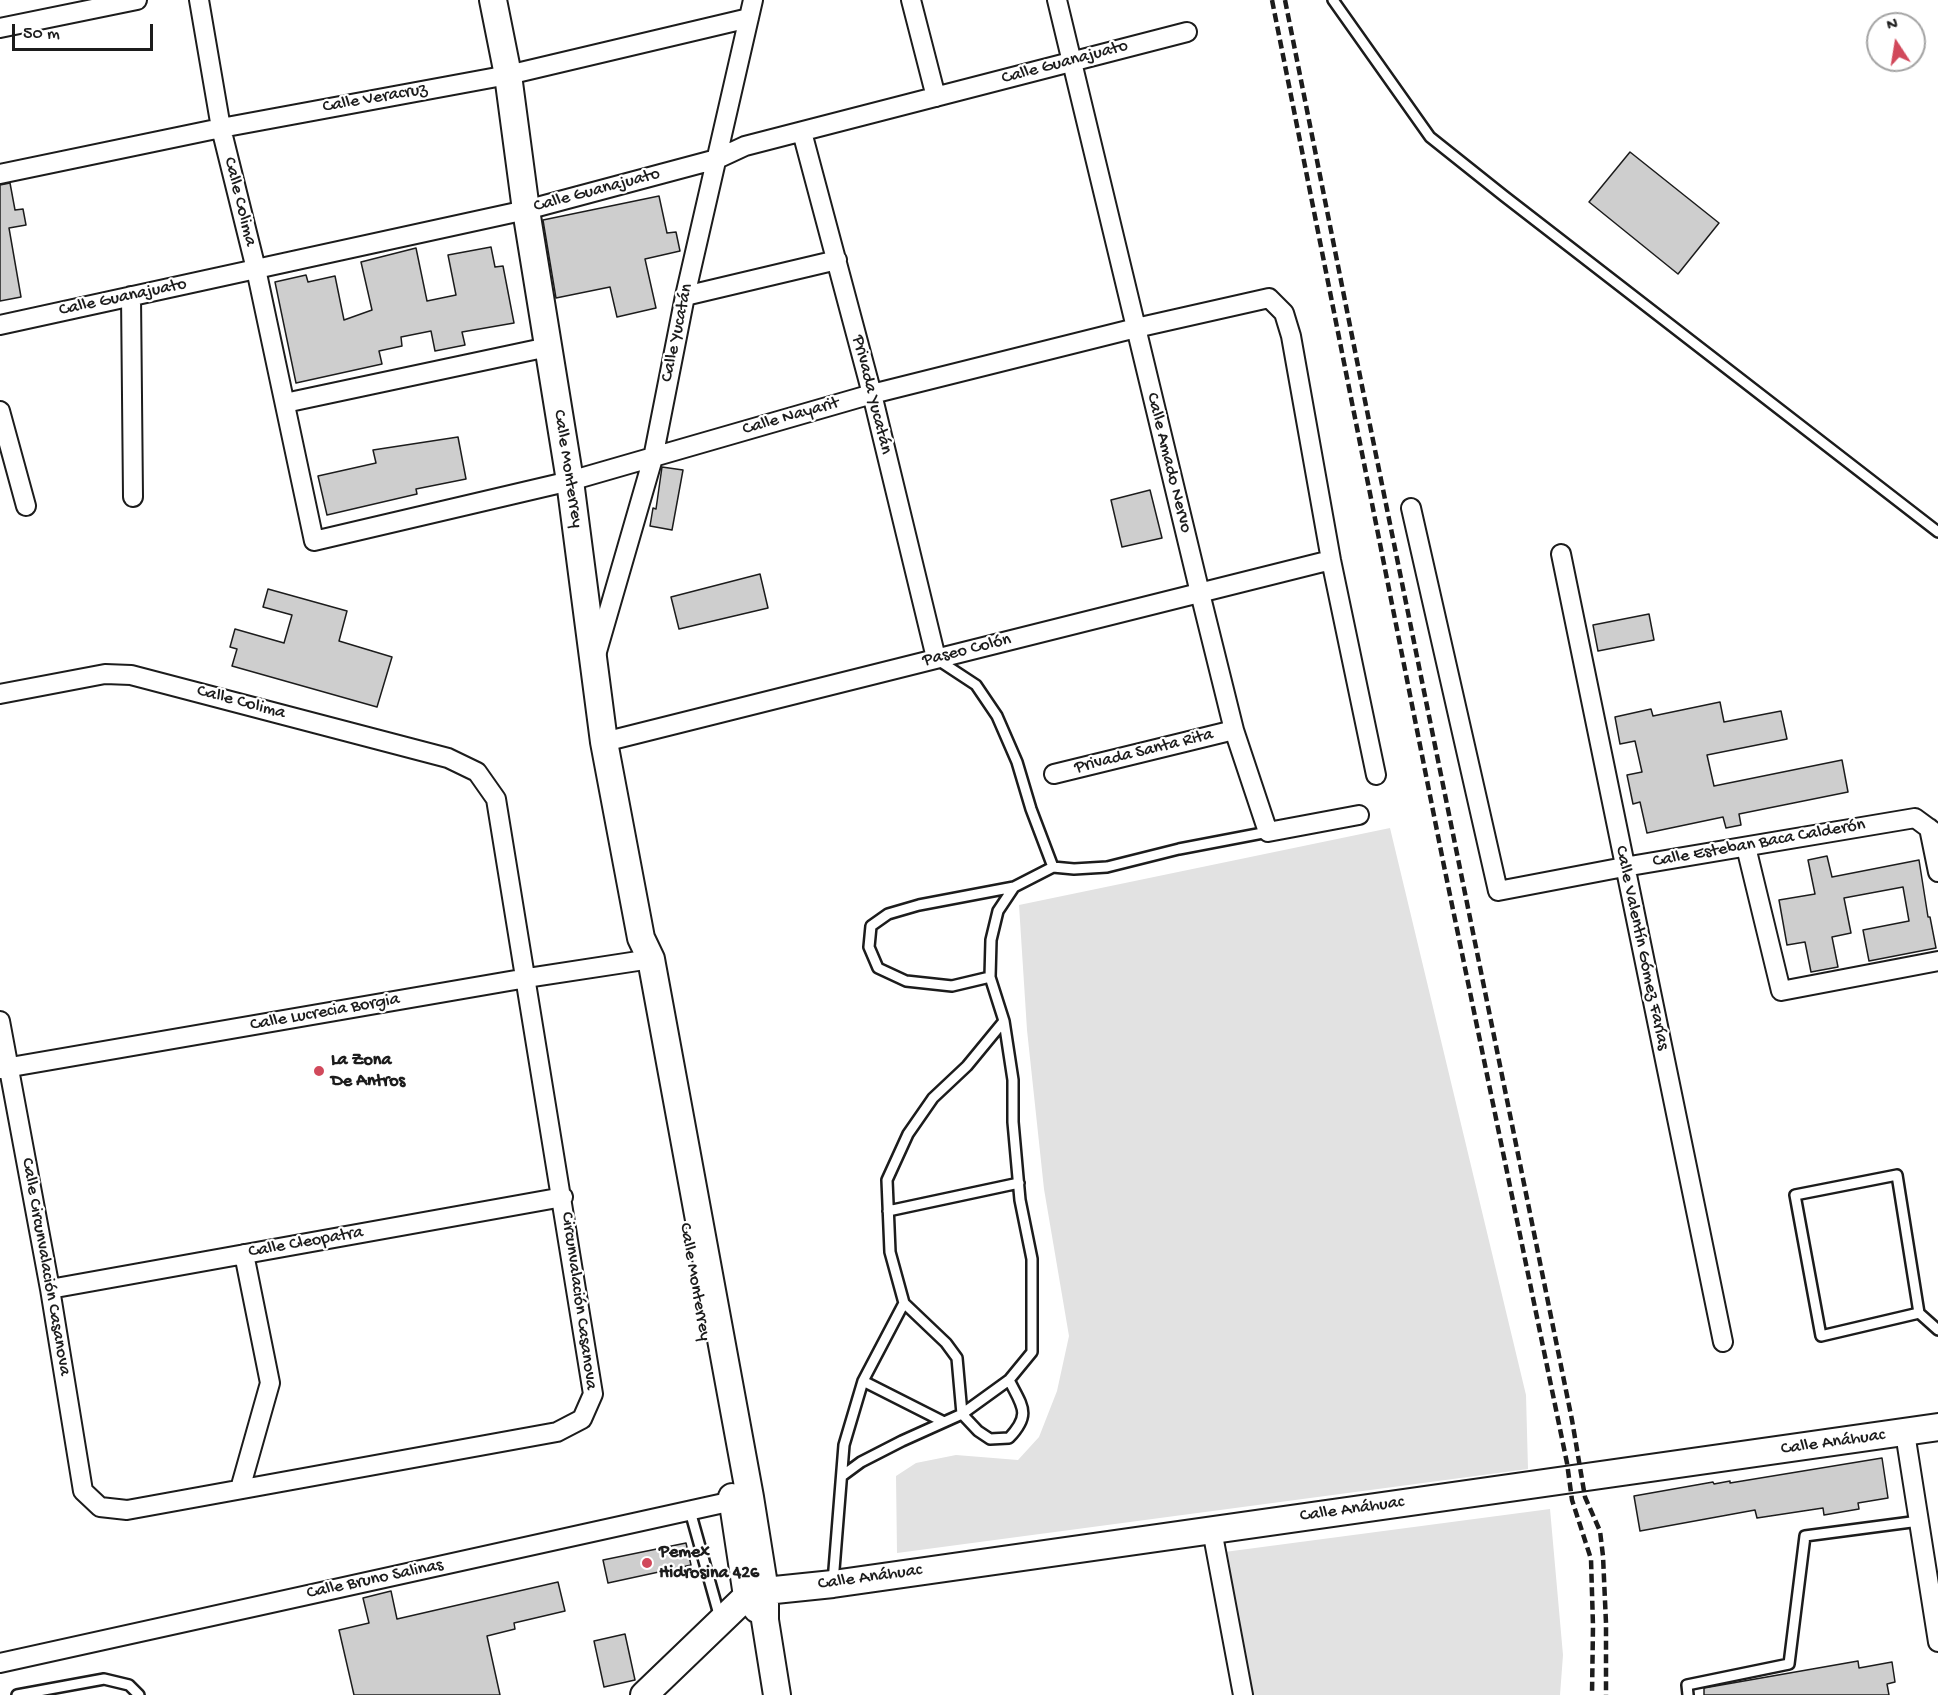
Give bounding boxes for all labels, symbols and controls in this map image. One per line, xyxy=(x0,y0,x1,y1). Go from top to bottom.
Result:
scale bar xyxy=(15,12,156,50)
north arrow xyxy=(1866,12,1926,72)
text: N xyxy=(1885,15,1900,36)
text: 50 m xyxy=(23,24,60,45)
street label: Calle Guanajuato xyxy=(999,36,1131,90)
street label: Calle Veracruz xyxy=(321,79,429,119)
street label: Calle Colima xyxy=(218,155,260,249)
street label: Calle Guanajuato xyxy=(531,164,663,218)
street label: Calle Guanajuato xyxy=(57,274,189,322)
street label: Calle Yucatán xyxy=(657,282,699,384)
street label: Privada Yucatán xyxy=(846,333,896,457)
street label: Calle Amado Nervo xyxy=(1140,391,1196,535)
street label: Calle Nayarit xyxy=(740,393,842,441)
street label: Calle Monterrey xyxy=(547,408,587,530)
street label: Paseo Colón xyxy=(921,630,1013,672)
street label: Calle Colima xyxy=(194,681,288,725)
street label: Privada Santa Rita xyxy=(1072,724,1216,780)
street label: Calle Esteban Baca Calderón xyxy=(1651,815,1867,873)
street label: Calle Valentín Gómez Farías xyxy=(1609,844,1673,1052)
street label: Calle Lucrecia Borgia xyxy=(249,989,401,1037)
place label: La Zona De Antros xyxy=(331,1050,405,1092)
marker: La Zona De Antros xyxy=(312,1064,326,1078)
street label: Calle Circunvalación Casanova xyxy=(15,1156,75,1378)
street label: Circunvalación Casanova xyxy=(555,1211,601,1391)
street label: Calle Monterrey xyxy=(673,1221,715,1343)
street label: Calle Cleopatra xyxy=(247,1222,365,1264)
street label: Calle Anáhuac xyxy=(1780,1425,1886,1461)
street label: Calle Anáhuac xyxy=(1299,1492,1405,1528)
place label: Pemex Hidrosina 426 xyxy=(659,1542,759,1584)
street label: Calle Bruno Salinas xyxy=(305,1555,445,1605)
marker: Pemex Hidrosina 426 xyxy=(640,1556,654,1570)
street label: Calle Anáhuac xyxy=(817,1560,923,1596)

